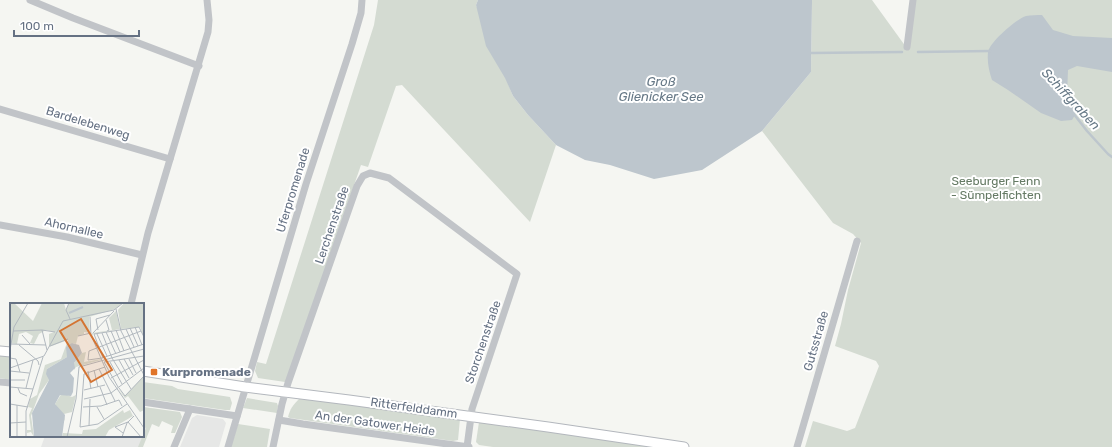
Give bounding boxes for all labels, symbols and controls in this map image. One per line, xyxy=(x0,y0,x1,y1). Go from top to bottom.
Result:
scale bar xyxy=(14,12,139,38)
text: 100 m xyxy=(20,19,54,33)
water label: Schiffgraben xyxy=(1038,65,1103,134)
water label: Groß Glienicker See xyxy=(619,74,703,104)
street label: Bardelebenweg xyxy=(44,104,132,142)
street label: Uferpromenade xyxy=(273,146,313,234)
park label: Seeburger Fenn - Sümpelfichten xyxy=(951,174,1041,202)
street label: Lerchenstraße xyxy=(312,184,352,266)
street label: Ahornallee xyxy=(43,214,105,242)
street label: Storchenstraße xyxy=(462,298,504,385)
inset map xyxy=(10,303,144,437)
street label: Gutsstraße xyxy=(801,309,831,373)
place label: Kurpromenade xyxy=(162,365,251,379)
marker: Kurpromenade xyxy=(149,367,159,377)
street label: Ritterfelddamm xyxy=(370,395,458,421)
street label: An der Gatower Heide xyxy=(314,408,436,438)

